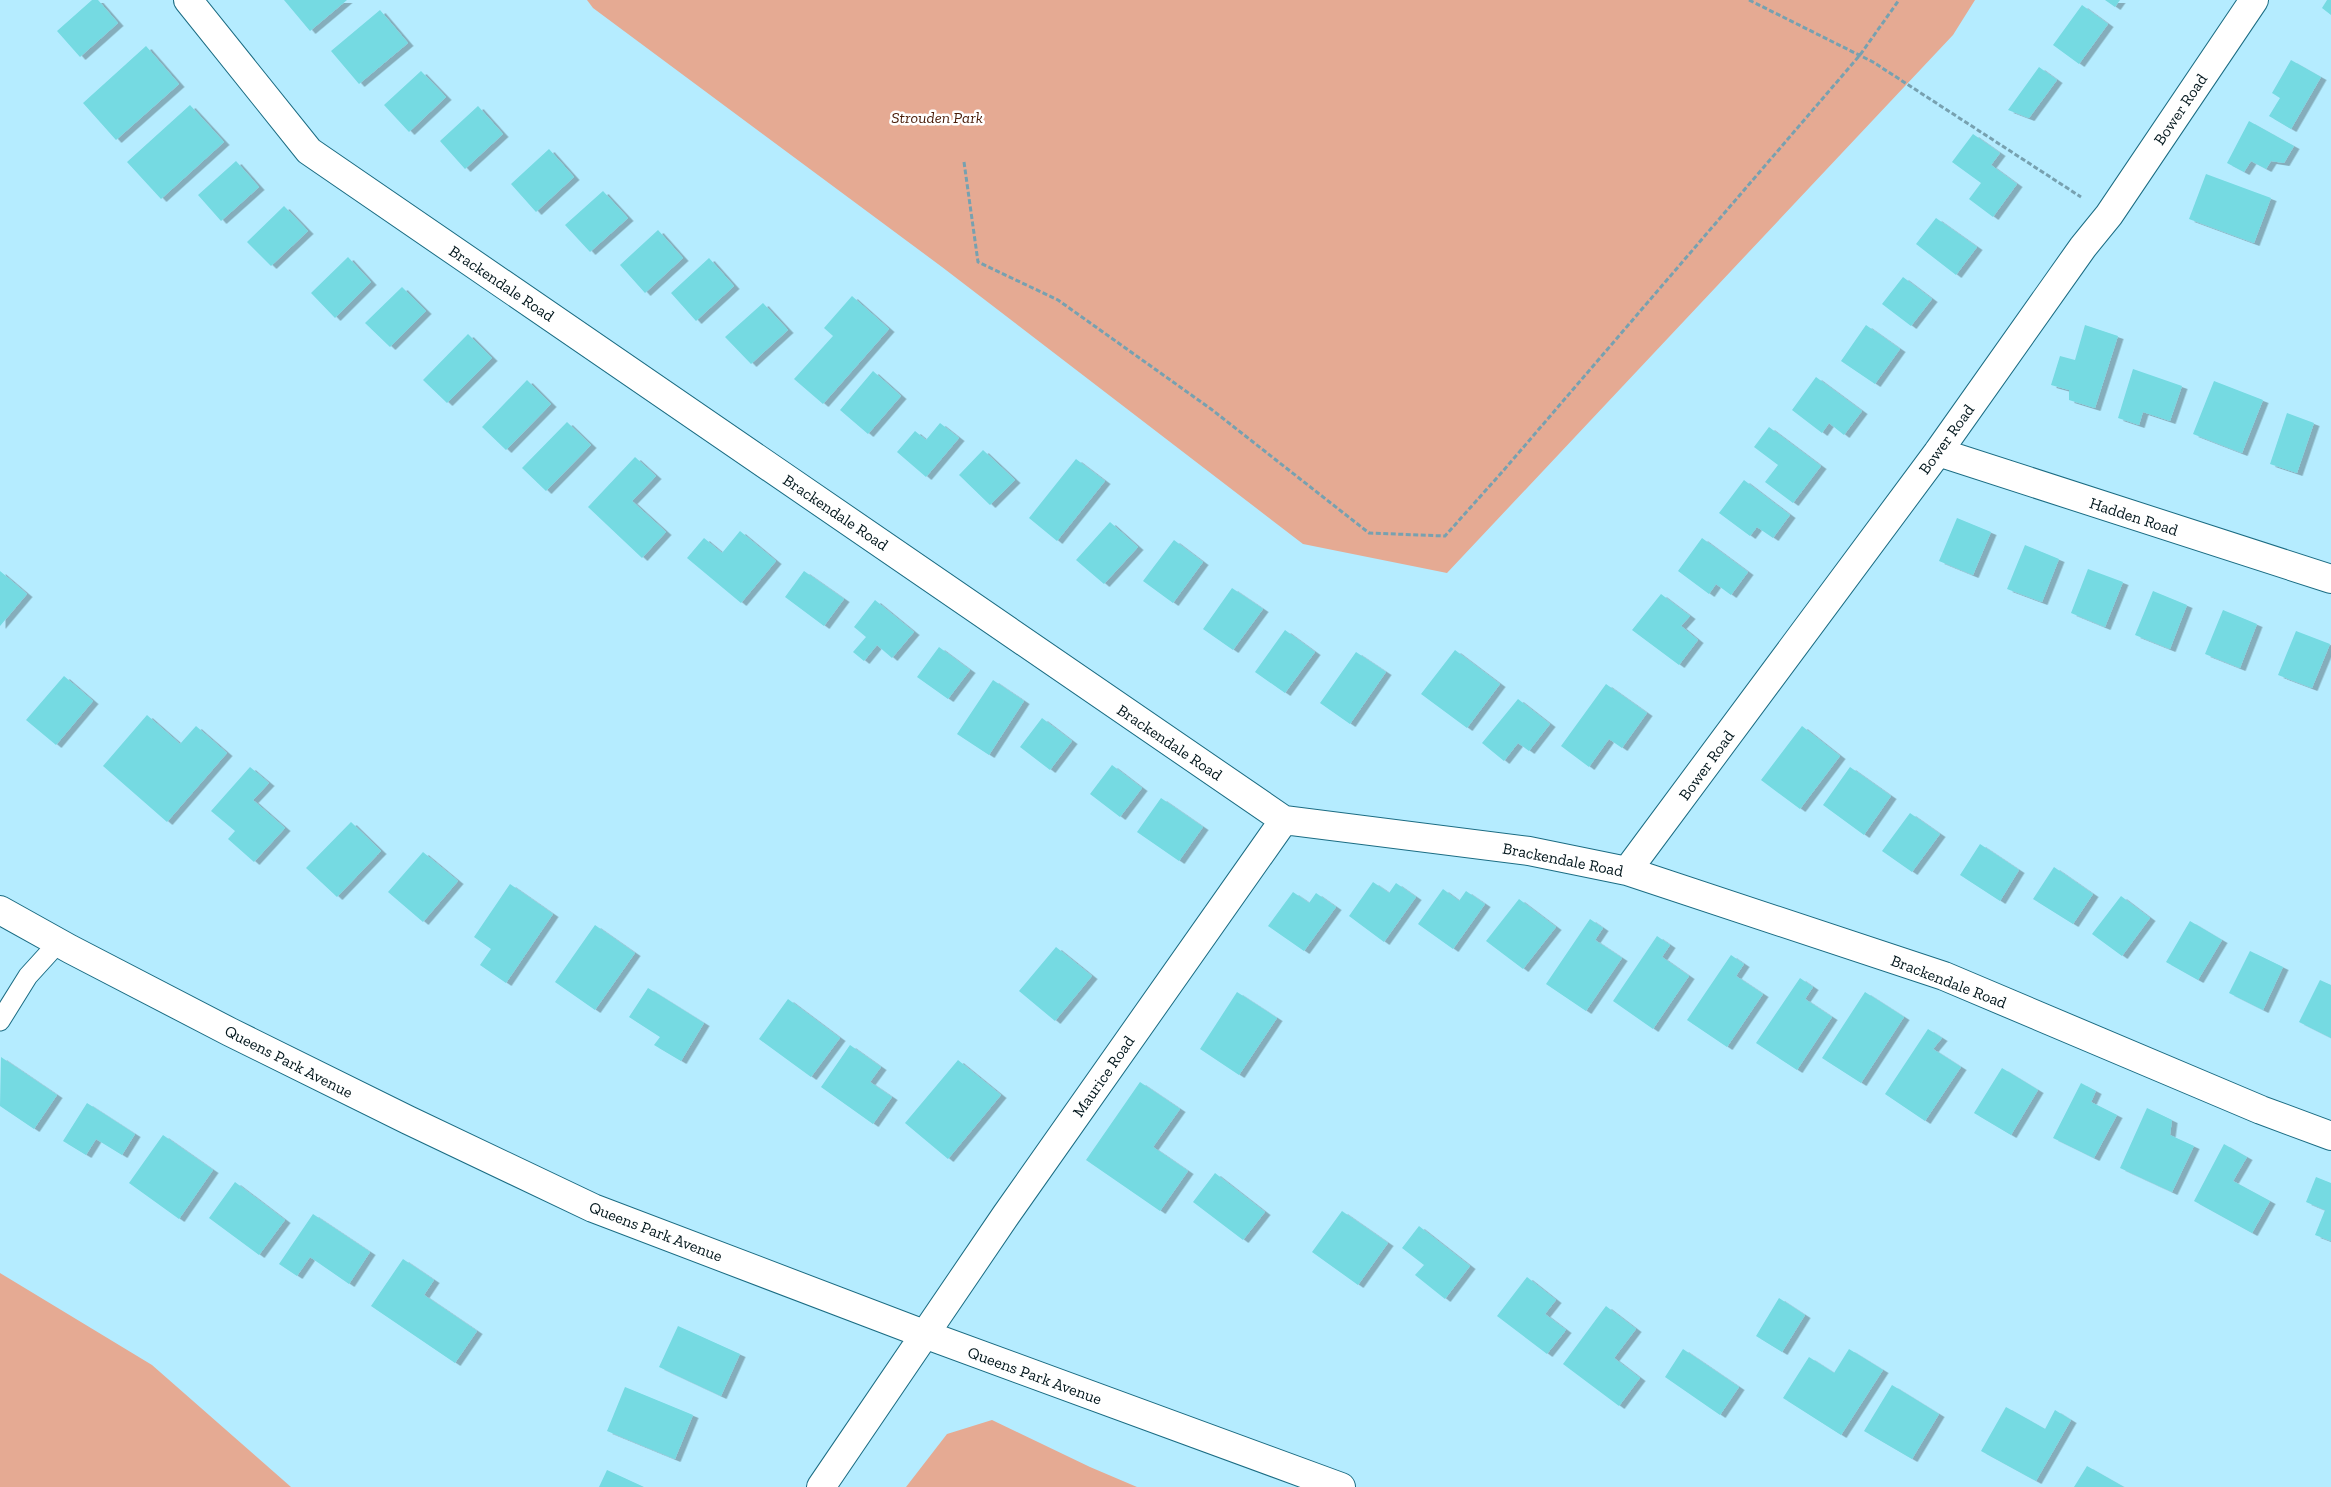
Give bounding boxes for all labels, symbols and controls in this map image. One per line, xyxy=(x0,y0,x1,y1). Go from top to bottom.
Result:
street label: Bower Road xyxy=(2150,70,2211,149)
park label: Strouden Park xyxy=(891,108,983,127)
street label: Brackendale Road xyxy=(446,241,558,326)
street label: Bower Road xyxy=(1915,400,1978,478)
street label: Brackendale Road xyxy=(780,470,892,555)
street label: Hadden Road xyxy=(2087,493,2181,540)
street label: Brackendale Road xyxy=(1114,700,1226,785)
street label: Bower Road xyxy=(1675,726,1738,804)
street label: Brackendale Road xyxy=(1501,838,1625,881)
street label: Brackendale Road xyxy=(1888,951,2010,1012)
street label: Queens Park Avenue xyxy=(222,1021,356,1102)
street label: Maurice Road xyxy=(1068,1032,1138,1121)
street label: Queens Park Avenue xyxy=(587,1197,725,1266)
street label: Queens Park Avenue xyxy=(965,1342,1104,1409)

